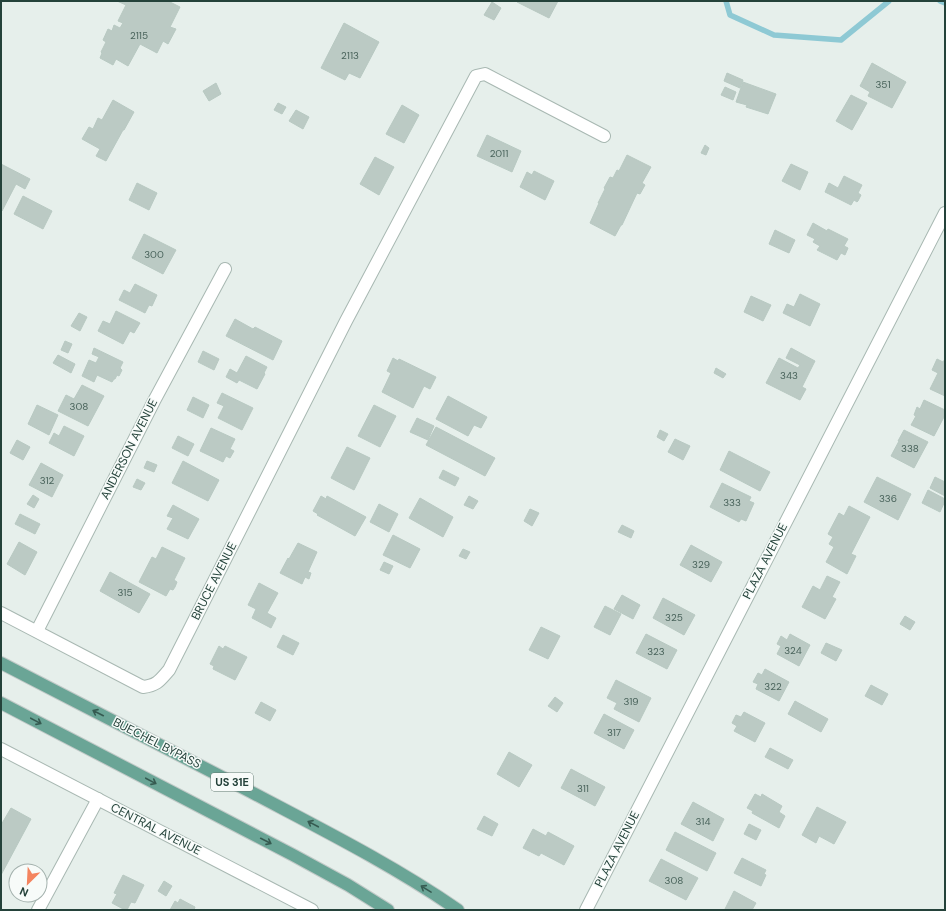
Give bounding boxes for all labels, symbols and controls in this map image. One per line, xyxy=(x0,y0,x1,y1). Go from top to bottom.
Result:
house number: 2115 xyxy=(130,29,148,42)
house number: 2113 xyxy=(341,49,359,62)
house number: 351 xyxy=(875,78,891,91)
house number: 2011 xyxy=(490,147,508,160)
house number: 300 xyxy=(144,248,164,261)
house number: 343 xyxy=(780,369,798,382)
street label: ANDERSON AVENUE xyxy=(97,396,161,502)
house number: 308 xyxy=(70,400,88,413)
house number: 338 xyxy=(901,442,919,455)
house number: 312 xyxy=(40,474,55,487)
house number: 336 xyxy=(879,492,897,505)
house number: 333 xyxy=(723,496,741,509)
street label: PLAZA AVENUE xyxy=(739,520,791,602)
street label: BRUCE AVENUE xyxy=(187,539,241,623)
house number: 329 xyxy=(692,558,710,571)
house number: 315 xyxy=(118,586,132,599)
house number: 325 xyxy=(665,611,683,624)
house number: 324 xyxy=(784,644,802,657)
house number: 323 xyxy=(647,645,665,658)
house number: 322 xyxy=(764,680,782,693)
house number: 319 xyxy=(623,695,639,708)
one-way arrow xyxy=(92,709,104,716)
street label: BUECHEL BYPASS xyxy=(110,714,204,772)
one-way arrow xyxy=(29,718,41,725)
house number: 317 xyxy=(607,726,621,739)
road number: US 31E xyxy=(211,773,253,791)
one-way arrow xyxy=(145,778,157,785)
house number: 311 xyxy=(577,782,589,795)
street label: CENTRAL AVENUE xyxy=(108,799,204,859)
street label: PLAZA AVENUE xyxy=(591,808,643,890)
house number: 314 xyxy=(696,815,710,828)
one-way arrow xyxy=(307,820,319,828)
one-way arrow xyxy=(260,838,272,845)
north arrow xyxy=(8,863,48,903)
house number: 308 xyxy=(665,874,683,887)
text: N xyxy=(17,884,30,900)
one-way arrow xyxy=(421,885,432,893)

